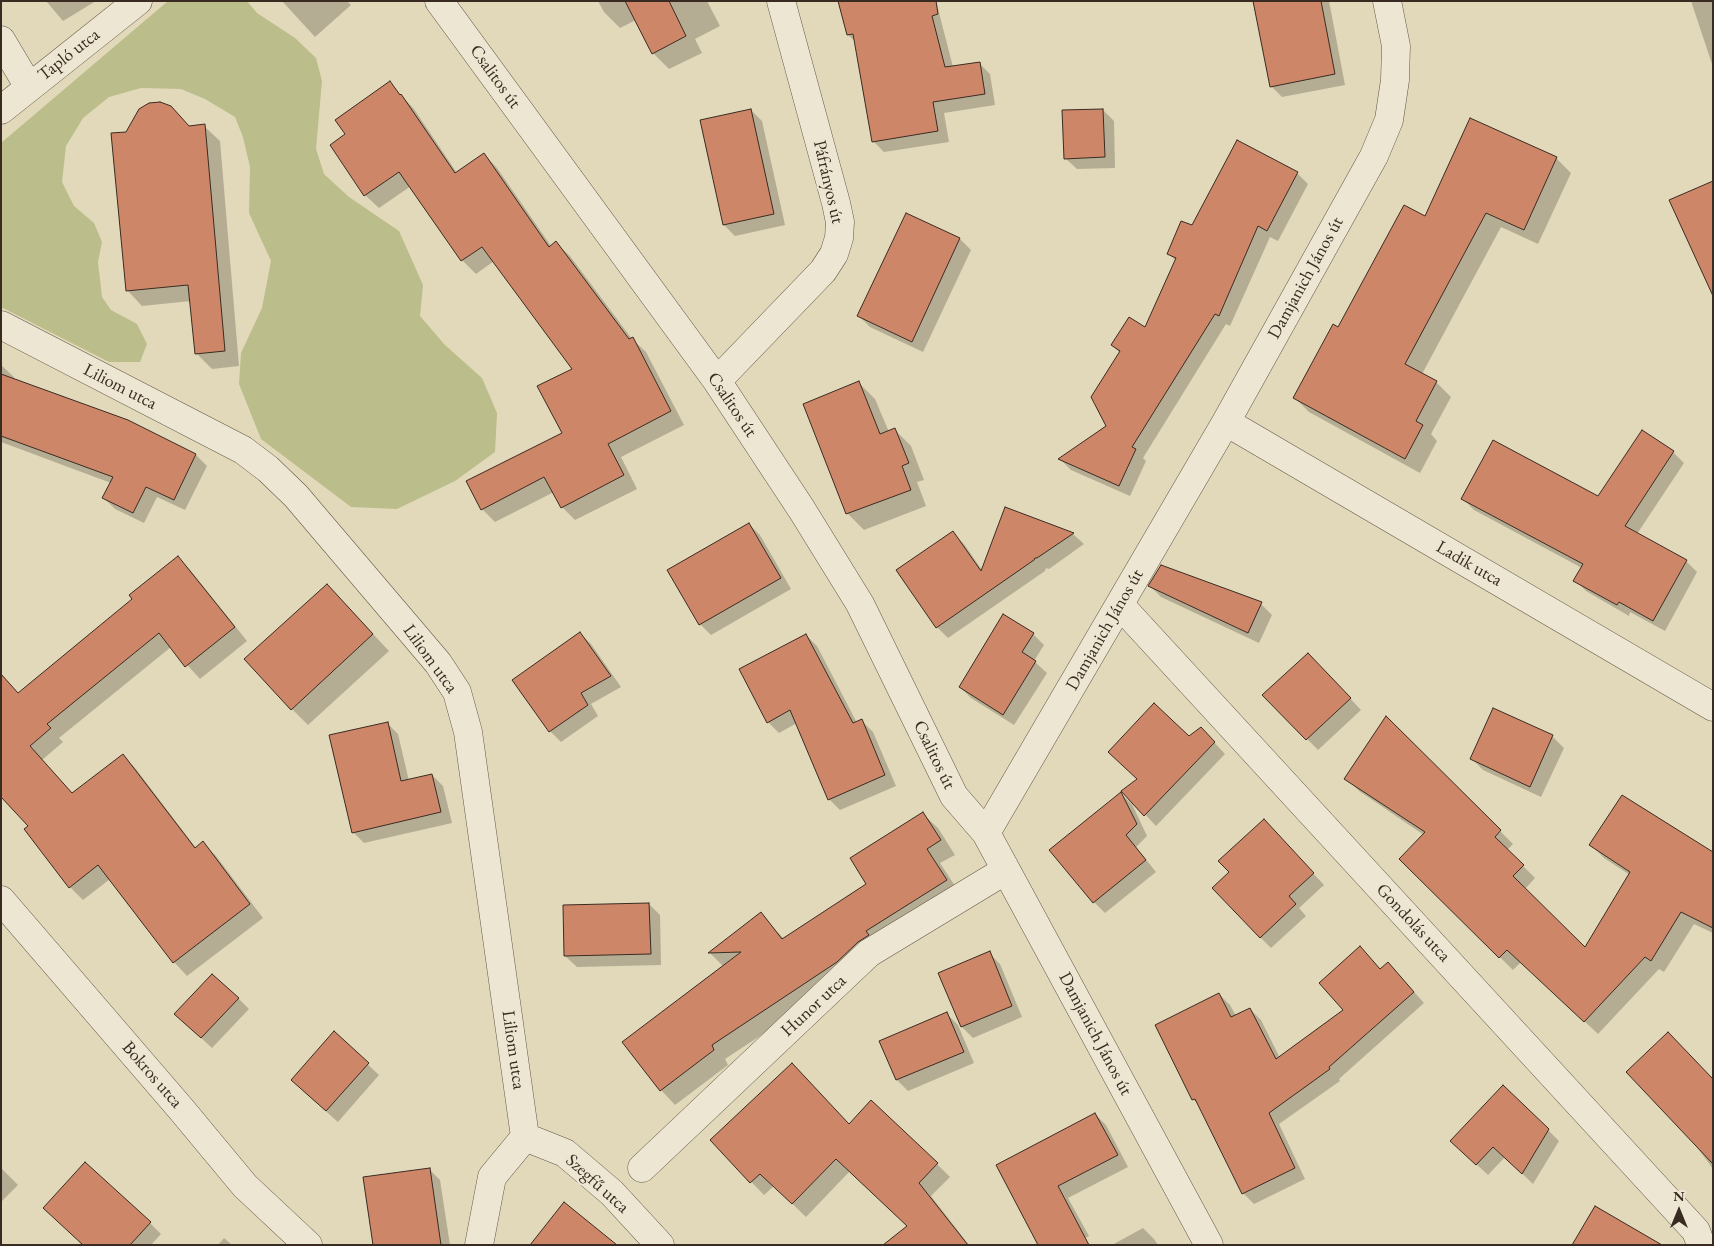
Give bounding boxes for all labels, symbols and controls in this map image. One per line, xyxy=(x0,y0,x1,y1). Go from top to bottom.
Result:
street label: Tapló utca xyxy=(34,24,104,86)
street label: Csalitos út xyxy=(465,41,525,113)
street label: Páfrányos út xyxy=(808,138,848,226)
street label: Damjanich János út xyxy=(1263,213,1349,343)
street label: Liliom utca xyxy=(80,359,160,415)
street label: Csalitos út xyxy=(702,368,762,442)
street label: Ladik utca xyxy=(1432,536,1506,592)
street label: Damjanich János út xyxy=(1062,566,1148,694)
street label: Liliom utca xyxy=(398,620,462,698)
street label: Csalitos út xyxy=(908,717,960,793)
street label: Gondolás utca xyxy=(1371,879,1455,967)
street label: Damjanich János út xyxy=(1053,969,1137,1099)
street label: Hunor utca xyxy=(777,970,851,1042)
street label: Liliom utca xyxy=(497,1009,529,1091)
street label: Bokros utca xyxy=(117,1037,187,1113)
street label: Szegfű utca xyxy=(561,1150,633,1218)
north arrow xyxy=(1654,1186,1704,1236)
text: N xyxy=(1673,1187,1685,1205)

